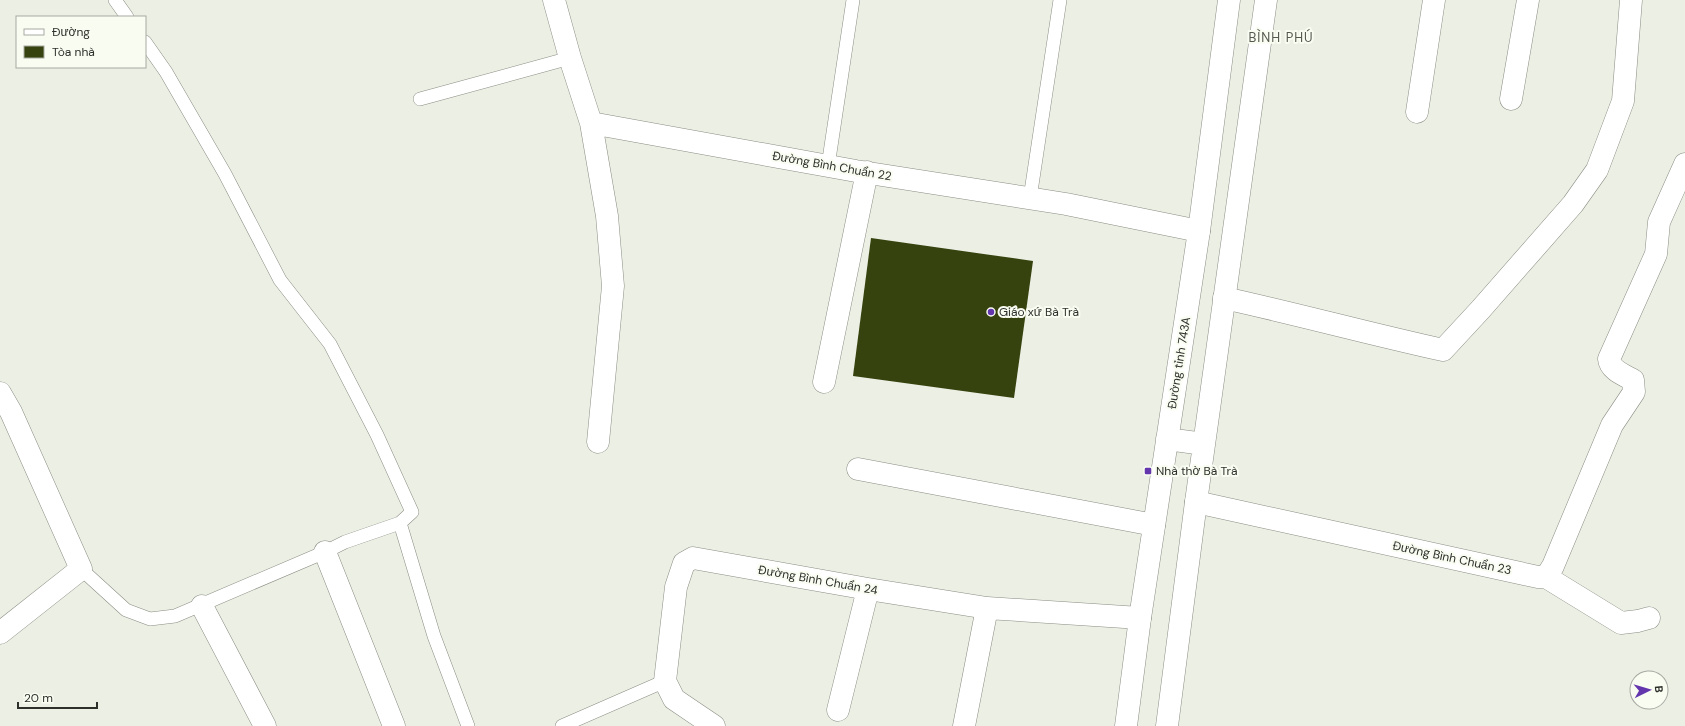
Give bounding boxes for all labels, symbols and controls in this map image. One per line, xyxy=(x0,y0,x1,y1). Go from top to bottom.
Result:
legend xyxy=(16,16,146,68)
text: Đường xyxy=(52,24,90,40)
district label: BÌNH PHÚ xyxy=(1248,28,1314,46)
text: Tòa nhà xyxy=(52,44,95,60)
street label: Đường Bình Chuẩn 22 xyxy=(771,148,893,184)
place label: Giáo xứ Bà Trà xyxy=(999,304,1079,320)
marker: Giáo xứ Bà Trà xyxy=(986,307,996,317)
street label: Đường tỉnh 743A xyxy=(1164,316,1194,410)
place label: Nhà thờ Bà Trà xyxy=(1156,463,1238,479)
marker: Nhà thờ Bà Trà xyxy=(1143,466,1153,476)
street label: Đường Bình Chuẩn 23 xyxy=(1391,538,1513,578)
street label: Đường Bình Chuẩn 24 xyxy=(757,562,879,598)
north arrow xyxy=(1629,670,1669,710)
scale bar xyxy=(18,684,97,710)
text: B xyxy=(1652,685,1666,693)
text: 20 m xyxy=(24,690,53,706)

